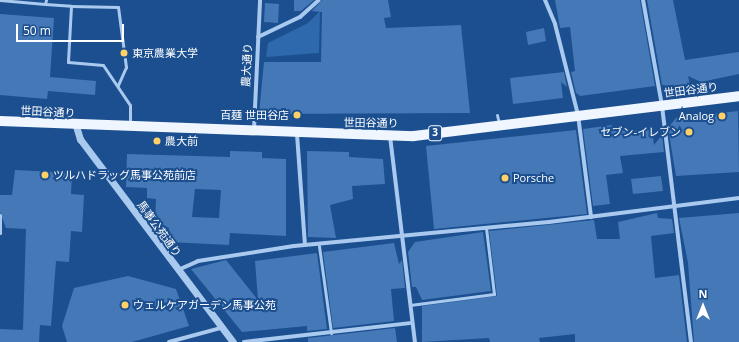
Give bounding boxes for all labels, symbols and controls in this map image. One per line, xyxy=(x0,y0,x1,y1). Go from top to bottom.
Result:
scale bar xyxy=(18,16,126,42)
text: 50 m xyxy=(23,22,51,39)
street label: 農大通り xyxy=(239,43,255,87)
place label: 東京農業大学 xyxy=(132,46,198,60)
marker: 東京農業大学 xyxy=(119,48,129,58)
street label: 世田谷通り xyxy=(663,80,719,100)
street label: 世田谷通り xyxy=(20,104,76,120)
place label: 百麺 世田谷店 xyxy=(220,108,289,122)
place label: Analog xyxy=(679,109,714,123)
marker: 百麺 世田谷店 xyxy=(292,110,302,120)
marker: Analog xyxy=(717,111,727,121)
street label: 世田谷通り xyxy=(343,116,399,130)
road number: 3 xyxy=(428,125,442,141)
place label: セブン-イレブン xyxy=(600,125,681,139)
marker: セブン-イレブン xyxy=(684,127,694,137)
place label: 農大前 xyxy=(165,134,198,148)
marker: 農大前 xyxy=(152,136,162,146)
place label: ツルハドラッグ馬事公苑前店 xyxy=(53,168,196,182)
marker: ツルハドラッグ馬事公苑前店 xyxy=(40,170,50,180)
place label: Porsche xyxy=(513,171,554,185)
marker: Porsche xyxy=(500,173,510,183)
street label: 馬事公苑通り xyxy=(134,198,184,260)
north arrow xyxy=(683,286,723,326)
text: N xyxy=(699,286,707,301)
place label: ウェルケアガーデン馬事公苑 xyxy=(133,298,276,312)
marker: ウェルケアガーデン馬事公苑 xyxy=(120,300,130,310)

